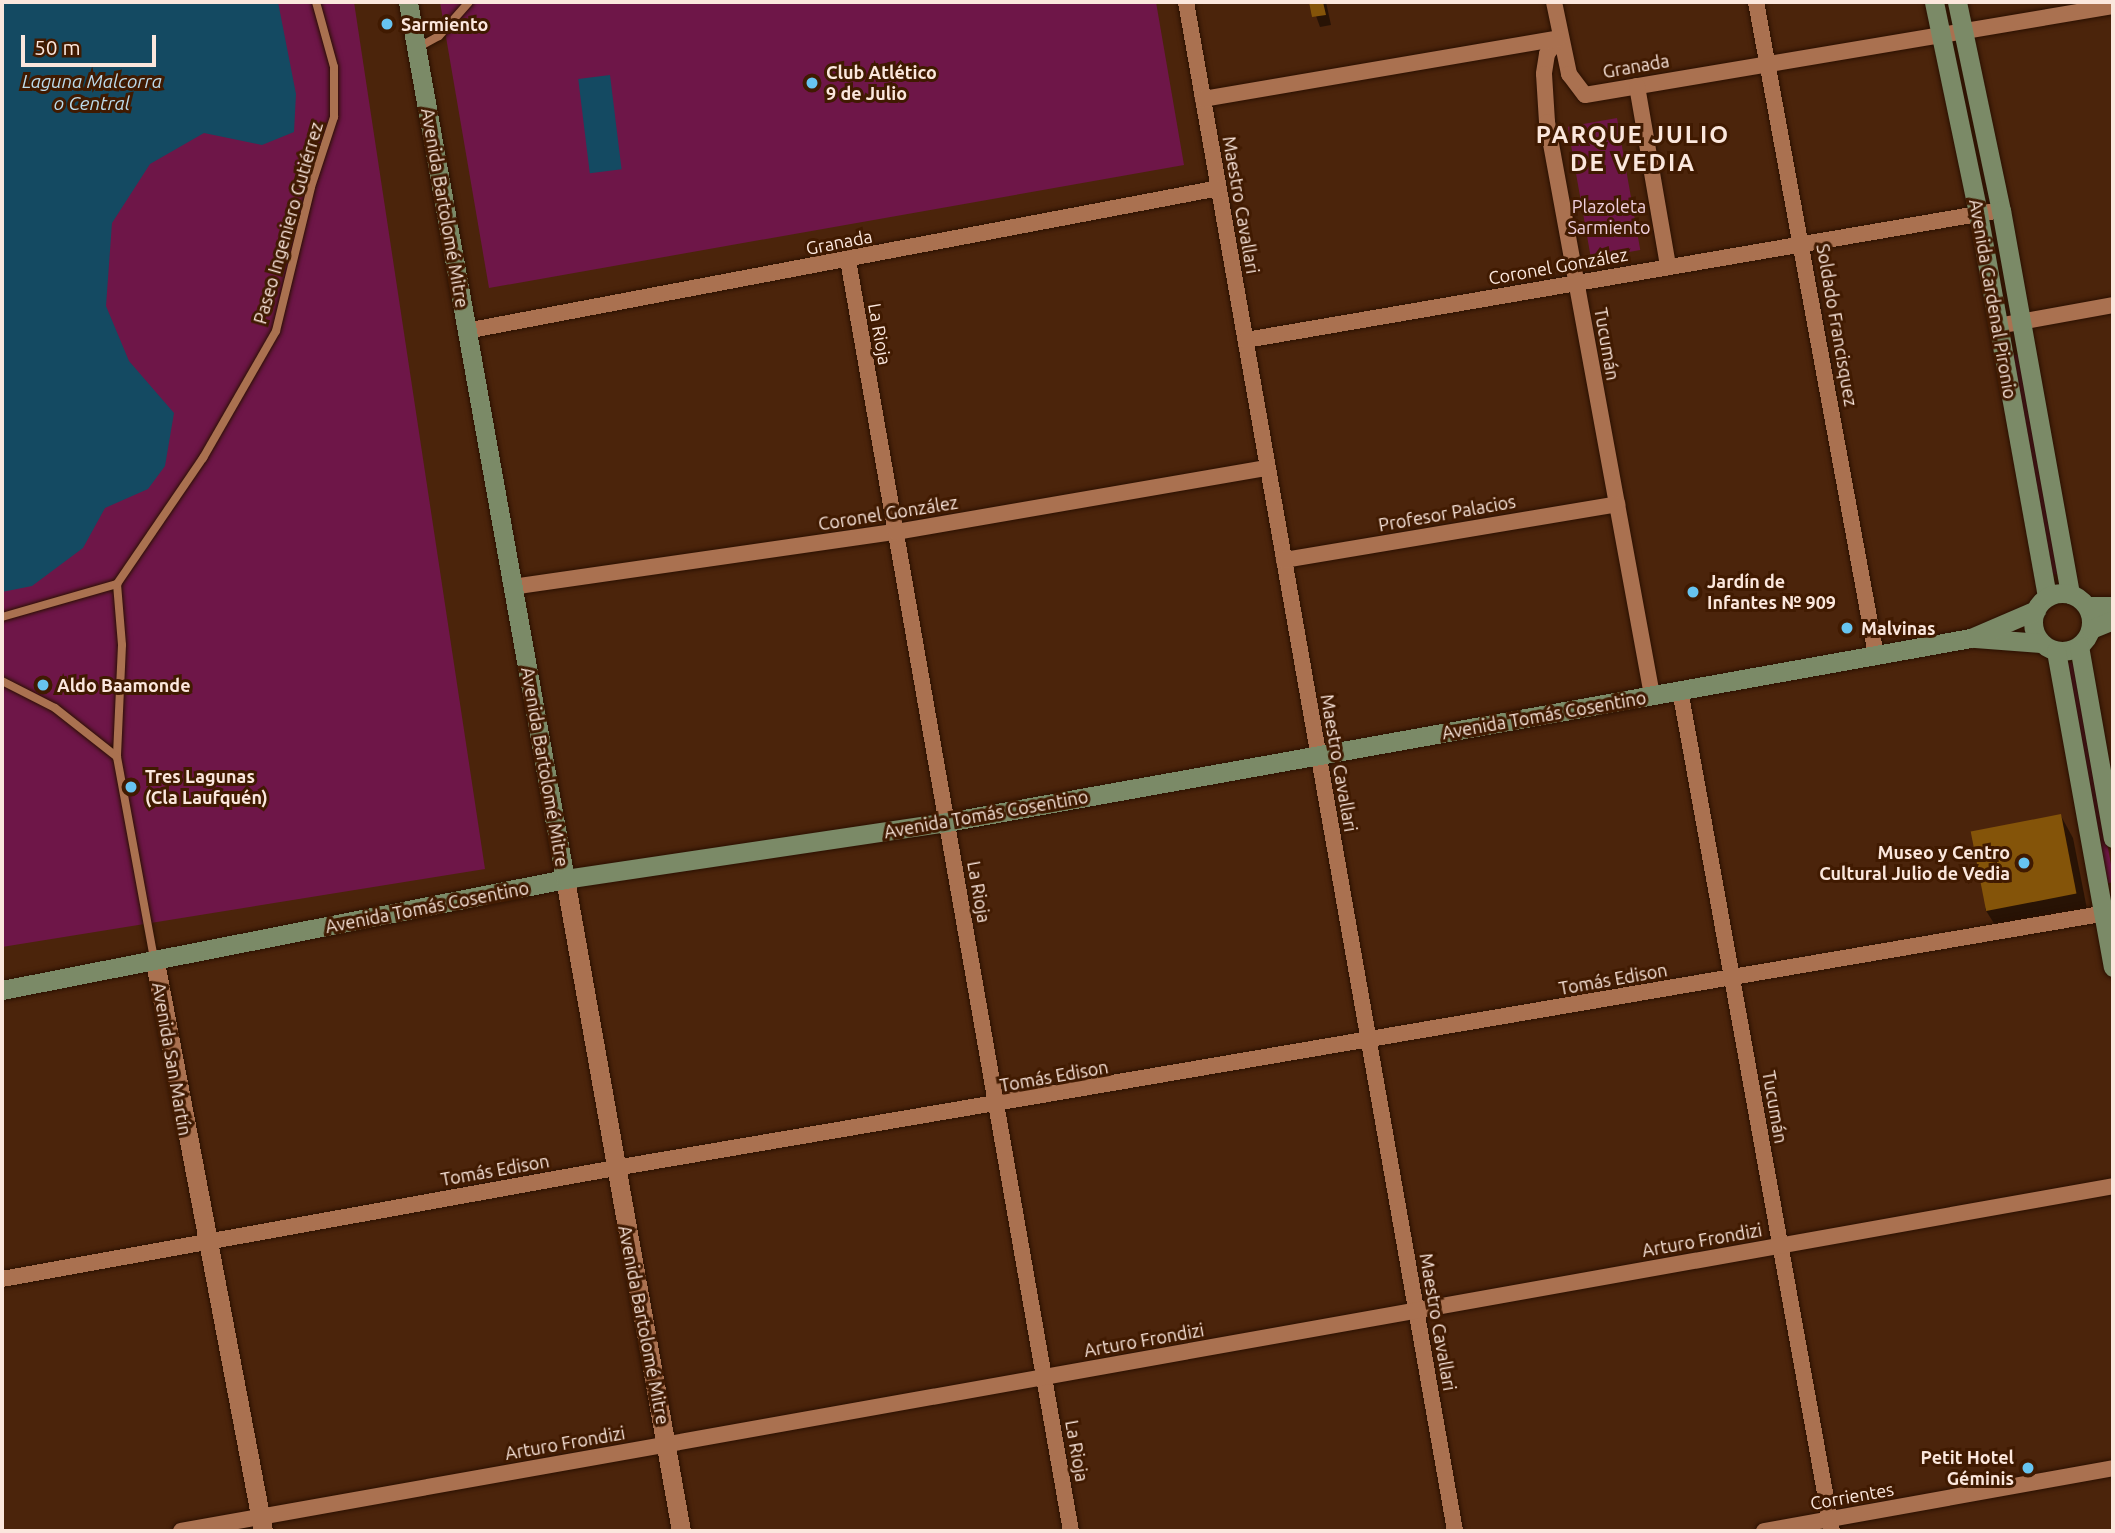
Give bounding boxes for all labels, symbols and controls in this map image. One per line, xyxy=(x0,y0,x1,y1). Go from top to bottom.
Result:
place label: Sarmiento xyxy=(401,13,488,35)
marker: Sarmiento xyxy=(379,16,395,32)
scale bar xyxy=(24,21,159,65)
text: 50 m xyxy=(34,35,81,59)
street label: Granada xyxy=(1601,50,1671,82)
place label: Club Atlético 9 de Julio xyxy=(826,62,937,104)
water label: Laguna Malcorra o Central xyxy=(22,71,162,115)
marker: Club Atlético 9 de Julio xyxy=(804,75,820,91)
street label: Avenida Bartolomé Mitre xyxy=(417,106,473,310)
street label: Paseo Ingeniero Gutiérrez xyxy=(249,120,327,326)
district label: PARQUE JULIO DE VEDIA xyxy=(1537,121,1729,177)
street label: Maestro Cavallari xyxy=(1218,134,1264,276)
park label: Plazoleta Sarmiento xyxy=(1567,196,1651,238)
street label: Avenida Cardenal Pironio xyxy=(1965,198,2021,400)
street label: Granada xyxy=(804,225,874,259)
street label: Soldado Francisquez xyxy=(1812,242,1862,408)
street label: Coronel González xyxy=(1487,243,1629,289)
street label: La Rioja xyxy=(864,301,896,367)
street label: Tucumán xyxy=(1590,306,1624,382)
street label: Profesor Palacios xyxy=(1377,490,1517,536)
street label: Coronel González xyxy=(817,491,959,535)
place label: Jardín de Infantes № 909 xyxy=(1707,571,1836,614)
marker: Jardín de Infantes № 909 xyxy=(1685,584,1701,600)
place label: Malvinas xyxy=(1861,617,1936,639)
marker: Malvinas xyxy=(1839,620,1855,636)
street label: Avenida Bartolomé Mitre xyxy=(517,665,573,869)
place label: Aldo Baamonde xyxy=(57,674,191,696)
marker: Aldo Baamonde xyxy=(35,677,51,693)
street label: Avenida Tomás Cosentino xyxy=(1440,686,1648,744)
street label: Maestro Cavallari xyxy=(1316,692,1362,834)
place label: Tres Lagunas (Cla Laufquén) xyxy=(145,766,268,808)
marker: Tres Lagunas (Cla Laufquén) xyxy=(123,779,139,795)
street label: Avenida Tomás Cosentino xyxy=(882,785,1090,843)
place label: Museo y Centro Cultural Julio de Vedia xyxy=(1819,842,2010,884)
marker: Museo y Centro Cultural Julio de Vedia xyxy=(2016,855,2032,871)
street label: La Rioja xyxy=(963,859,995,925)
street label: Avenida Tomás Cosentino xyxy=(323,877,531,937)
street label: Tomás Edison xyxy=(1557,959,1669,999)
street label: Avenida San Martín xyxy=(148,981,196,1137)
street label: Tomás Edison xyxy=(998,1056,1110,1096)
street label: Tucumán xyxy=(1758,1069,1792,1145)
street label: Tomás Edison xyxy=(439,1150,551,1190)
street label: Arturo Frondizi xyxy=(1640,1219,1764,1261)
street label: Avenida Bartolomé Mitre xyxy=(614,1224,674,1426)
street label: Maestro Cavallari xyxy=(1415,1251,1461,1393)
street label: Arturo Frondizi xyxy=(1082,1319,1206,1361)
street label: La Rioja xyxy=(1061,1418,1093,1484)
street label: Arturo Frondizi xyxy=(503,1422,627,1464)
place label: Petit Hotel Géminis xyxy=(1921,1447,2014,1490)
marker: Petit Hotel Géminis xyxy=(2020,1460,2036,1476)
street label: Corrientes xyxy=(1808,1478,1896,1514)

